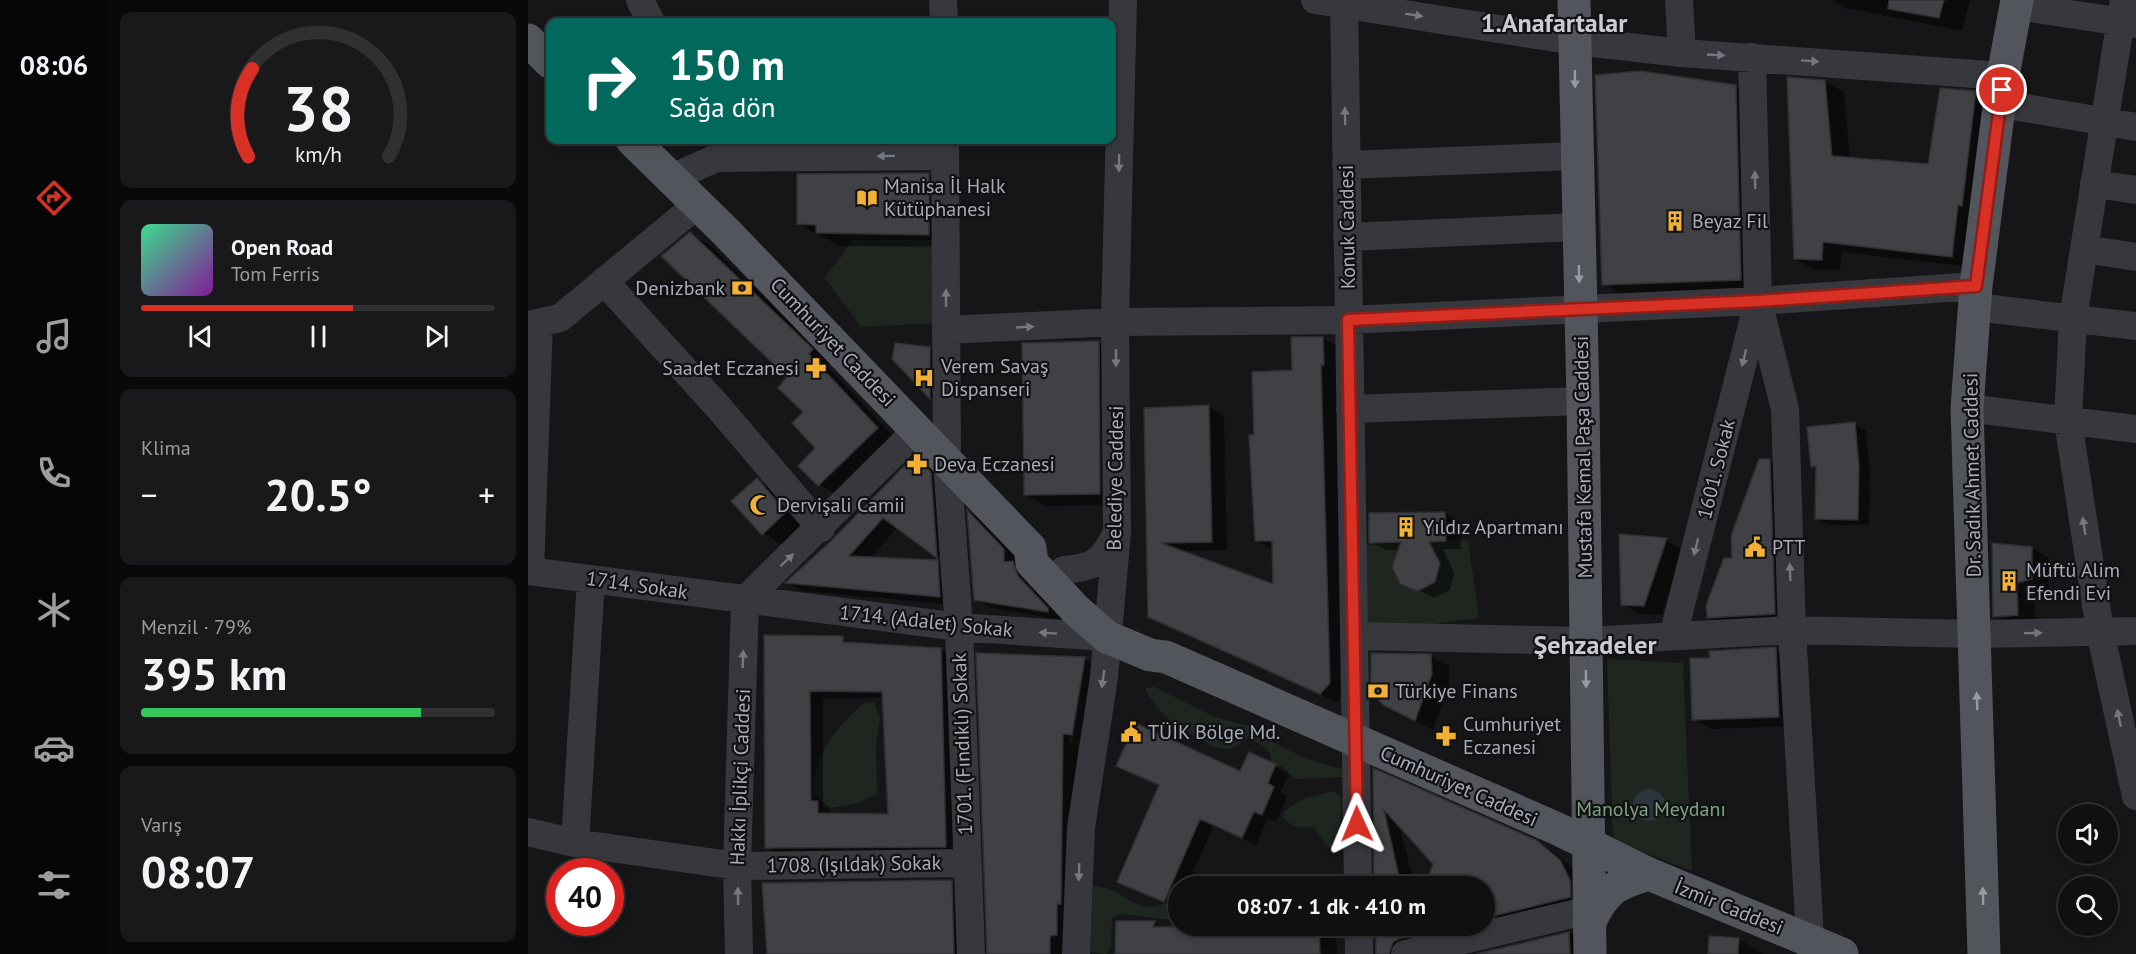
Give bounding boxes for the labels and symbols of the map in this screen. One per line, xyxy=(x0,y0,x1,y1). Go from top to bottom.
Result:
district label: 1.Anafartalar xyxy=(1481,6,1628,39)
one-way arrow xyxy=(1405,10,1424,19)
one-way arrow xyxy=(1707,50,1726,60)
one-way arrow xyxy=(1801,57,1820,66)
pin xyxy=(1976,64,2027,115)
one-way arrow xyxy=(1571,70,1580,89)
one-way arrow xyxy=(1340,106,1350,125)
one-way arrow xyxy=(876,152,895,161)
one-way arrow xyxy=(1115,154,1124,173)
street label: Konuk Caddesi xyxy=(1333,165,1361,289)
one-way arrow xyxy=(1750,170,1760,189)
place label: Manisa İl Halk Kütüphanesi xyxy=(884,173,1006,222)
library icon: Manisa İl Halk Kütüphanesi xyxy=(855,186,879,210)
place label: Beyaz Fil xyxy=(1692,208,1768,234)
building icon: Beyaz Fil xyxy=(1663,209,1687,233)
one-way arrow xyxy=(1575,265,1584,284)
street label: Cumhuriyet Caddesi xyxy=(765,272,901,412)
place label: Denizbank xyxy=(635,275,725,301)
bank icon: Denizbank xyxy=(730,276,754,300)
one-way arrow xyxy=(941,289,951,308)
one-way arrow xyxy=(1016,322,1035,331)
street label: Mustafa Kemal Paşa Caddesi xyxy=(1568,335,1598,579)
one-way arrow xyxy=(1111,349,1121,368)
one-way arrow xyxy=(1738,349,1748,367)
place label: Verem Savaş Dispanseri xyxy=(940,353,1048,402)
place label: Saadet Eczanesi xyxy=(662,355,799,381)
pharmacy icon: Saadet Eczanesi xyxy=(804,356,828,380)
hospital icon: Verem Savaş Dispanseri xyxy=(912,366,936,390)
street label: Dr. Sadık Ahmet Caddesi xyxy=(1957,372,1987,578)
street label: Belediye Caddesi xyxy=(1101,405,1129,551)
street label: 1601. Sokak xyxy=(1691,416,1741,522)
place label: Deva Eczanesi xyxy=(934,451,1055,477)
pharmacy icon: Deva Eczanesi xyxy=(905,452,929,476)
place label: Dervişali Camii xyxy=(777,492,905,518)
mosque icon: Dervişali Camii xyxy=(748,493,772,517)
place label: Yıldız Apartmanı xyxy=(1423,514,1564,540)
building icon: Yıldız Apartmanı xyxy=(1394,515,1418,539)
one-way arrow xyxy=(2079,517,2088,536)
place label: PTT xyxy=(1772,534,1805,560)
public building icon: PTT xyxy=(1743,535,1767,559)
one-way arrow xyxy=(1691,538,1700,556)
one-way arrow xyxy=(780,553,794,567)
place label: Müftü Alim Efendi Evi xyxy=(2026,557,2120,606)
one-way arrow xyxy=(1785,562,1795,581)
street label: 1714. Sokak xyxy=(585,565,690,605)
building icon: Müftü Alim Efendi Evi xyxy=(1997,569,2021,593)
street label: 1714. (Adalet) Sokak xyxy=(838,599,1014,643)
one-way arrow xyxy=(1039,628,1058,638)
district label: Şehzadeler xyxy=(1533,628,1657,661)
one-way arrow xyxy=(2024,628,2043,637)
one-way arrow xyxy=(739,649,748,668)
street label: 1701. (Fındıklı) Sokak xyxy=(946,652,978,835)
one-way arrow xyxy=(1098,669,1107,688)
one-way arrow xyxy=(1581,670,1591,689)
place label: Türkiye Finans xyxy=(1395,678,1518,704)
bank icon: Türkiye Finans xyxy=(1366,679,1390,703)
street label: Hakkı İplikçi Caddesi xyxy=(724,688,756,866)
one-way arrow xyxy=(1972,691,1981,710)
one-way arrow xyxy=(2114,708,2123,727)
place label: Cumhuriyet Eczanesi xyxy=(1463,711,1561,760)
place label: TÜİK Bölge Md. xyxy=(1148,719,1280,745)
public building icon: TÜİK Bölge Md. xyxy=(1119,720,1143,744)
pharmacy icon: Cumhuriyet Eczanesi xyxy=(1434,724,1458,748)
street label: Cumhuriyet Caddesi xyxy=(1376,740,1542,832)
position arrow xyxy=(1325,792,1389,856)
park label: Manolya Meydanı xyxy=(1576,796,1726,822)
street label: 1708. (Işıldak) Sokak xyxy=(767,849,942,879)
speed limit sign: 40 xyxy=(546,858,624,936)
one-way arrow xyxy=(1075,862,1084,881)
street label: İzmir Caddesi xyxy=(1671,873,1787,941)
one-way arrow xyxy=(733,886,743,905)
one-way arrow xyxy=(1978,886,1987,905)

